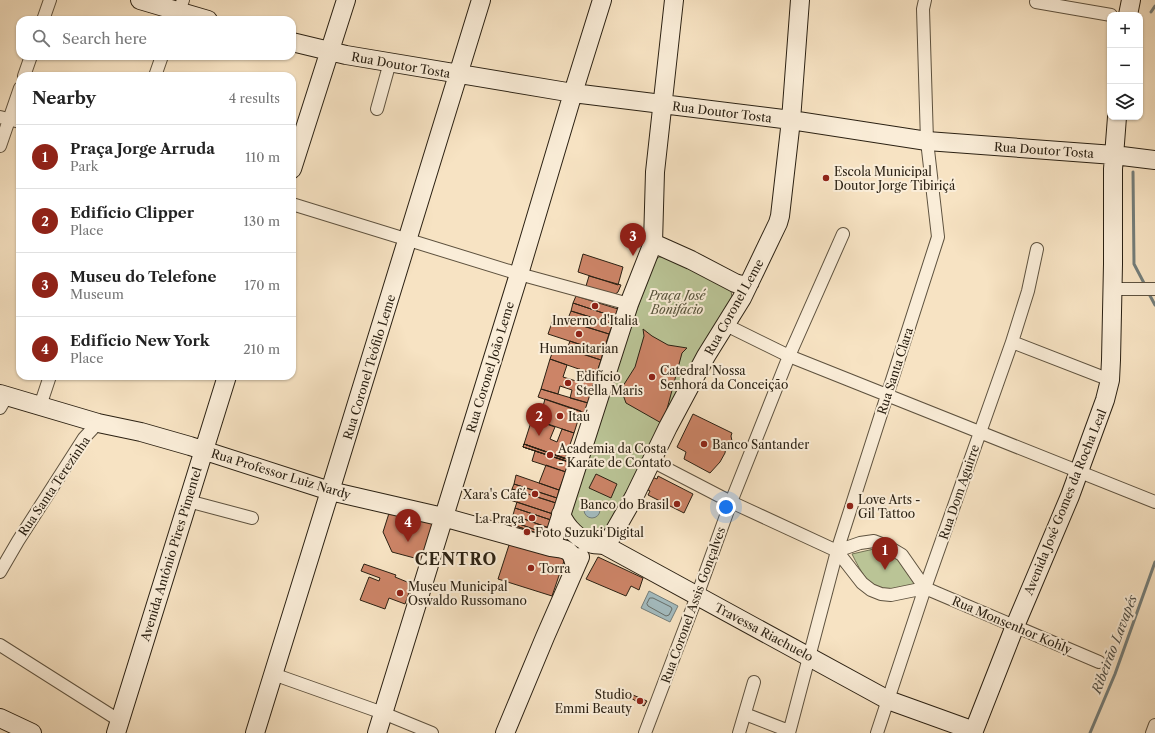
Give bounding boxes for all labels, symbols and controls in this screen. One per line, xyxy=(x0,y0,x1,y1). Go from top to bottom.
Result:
map controls xyxy=(1107,12,1143,120)
button: + xyxy=(1107,12,1143,48)
search box xyxy=(16,16,296,60)
icon: search xyxy=(30,27,52,49)
text: Search here xyxy=(62,29,147,48)
button: − xyxy=(1107,48,1143,84)
street label: Rua Doutor Tosta xyxy=(350,49,452,81)
button: layers xyxy=(1107,84,1143,120)
text: Nearby xyxy=(32,88,96,108)
text: 4 results xyxy=(229,90,280,106)
street label: Rua Doutor Tosta xyxy=(671,98,773,126)
text: Praça Jorge Arruda xyxy=(70,139,215,158)
street label: Rua Doutor Tosta xyxy=(993,139,1095,161)
text: 1 xyxy=(42,149,48,165)
text: 110 m xyxy=(245,149,280,165)
text: Park xyxy=(70,158,98,174)
place label: Escola Municipal Doutor Jorge Tibiriçá xyxy=(834,164,956,193)
marker: Escola Municipal Doutor Jorge Tibiriçá xyxy=(821,173,831,183)
text: Edifício Clipper xyxy=(70,203,194,222)
text: 2 xyxy=(41,213,49,229)
text: 130 m xyxy=(244,213,280,229)
text: Place xyxy=(70,222,103,238)
pin: 3 xyxy=(620,223,646,256)
street label: Rua Coronel Leme xyxy=(701,256,767,358)
text: Museu do Telefone xyxy=(70,267,216,286)
text: 3 xyxy=(41,277,49,293)
text: 170 m xyxy=(244,277,280,293)
text: Museum xyxy=(70,286,124,302)
park label: Praça José Bonifácio xyxy=(648,288,707,317)
street label: Rua Coronel Teófilo Leme xyxy=(340,292,398,441)
street label: Rua Coronel João Leme xyxy=(463,299,517,434)
marker: Inverno d'Italia xyxy=(590,301,600,311)
place label: Inverno d'Italia xyxy=(552,313,639,328)
street label: Rua Santa Clara xyxy=(874,325,916,416)
marker: Humanitarian xyxy=(574,329,584,339)
text: Edifício New York xyxy=(70,331,210,350)
text: 4 xyxy=(41,341,49,357)
text: 210 m xyxy=(243,341,280,357)
place label: Humanitarian xyxy=(539,341,619,356)
text: Place xyxy=(70,350,103,366)
place label: Catedral Nossa Senhora da Conceição xyxy=(660,363,788,392)
place label: Edifício Stella Maris xyxy=(576,369,643,398)
marker: Catedral Nossa Senhora da Conceição xyxy=(647,372,657,382)
marker: Edifício Stella Maris xyxy=(563,378,573,388)
pin: 2 xyxy=(526,403,552,436)
street label: Avenida José Gomes da Rocha Leal xyxy=(1020,406,1109,598)
place label: Itaú xyxy=(568,409,591,424)
marker: Itaú xyxy=(555,411,565,421)
street label: Rua Santa Terezinha xyxy=(15,433,93,539)
place label: Banco Santander xyxy=(712,437,809,452)
marker: Banco Santander xyxy=(699,439,709,449)
place label: Academia da Costa - Karate de Contato xyxy=(557,441,671,470)
street label: Rua Dom Aguirre xyxy=(936,442,982,541)
street label: Rua Professor Luiz Nardy xyxy=(209,446,353,503)
marker: Academia da Costa - Karate de Contato xyxy=(545,450,555,460)
street label: Avenida Antônio Pires Pimentel xyxy=(137,465,205,644)
place label: Xara's Café xyxy=(462,487,527,502)
marker: Xara's Café xyxy=(530,489,540,499)
place label: Love Arts - Gil Tattoo xyxy=(858,492,921,521)
place label: Banco do Brasil xyxy=(580,497,669,512)
your location xyxy=(716,497,736,517)
marker: Banco do Brasil xyxy=(672,499,682,509)
marker: Love Arts - Gil Tattoo xyxy=(845,501,855,511)
pin: 4 xyxy=(395,509,421,542)
place label: La Praça xyxy=(475,511,525,526)
marker: La Praça xyxy=(527,513,537,523)
place label: Foto Suzuki Digital xyxy=(535,525,644,540)
street label: Rua Coronel Assis Gonçalves xyxy=(658,525,728,685)
marker: Foto Suzuki Digital xyxy=(522,527,532,537)
pin: 1 xyxy=(872,537,898,570)
district label: CENTRO xyxy=(415,549,497,569)
place label: Torra xyxy=(539,561,571,576)
marker: Torra xyxy=(526,563,536,573)
place label: Museu Municipal Oswaldo Russomano xyxy=(408,579,527,608)
marker: Museu Municipal Oswaldo Russomano xyxy=(395,588,405,598)
water label: Ribeirão Lavapés xyxy=(1087,592,1140,696)
street label: Rua Monsenhor Kohly xyxy=(950,593,1074,657)
street label: Travessa Riachuelo xyxy=(712,600,816,664)
place label: Studio Emmi Beauty xyxy=(555,687,632,716)
marker: Studio Emmi Beauty xyxy=(635,696,645,706)

